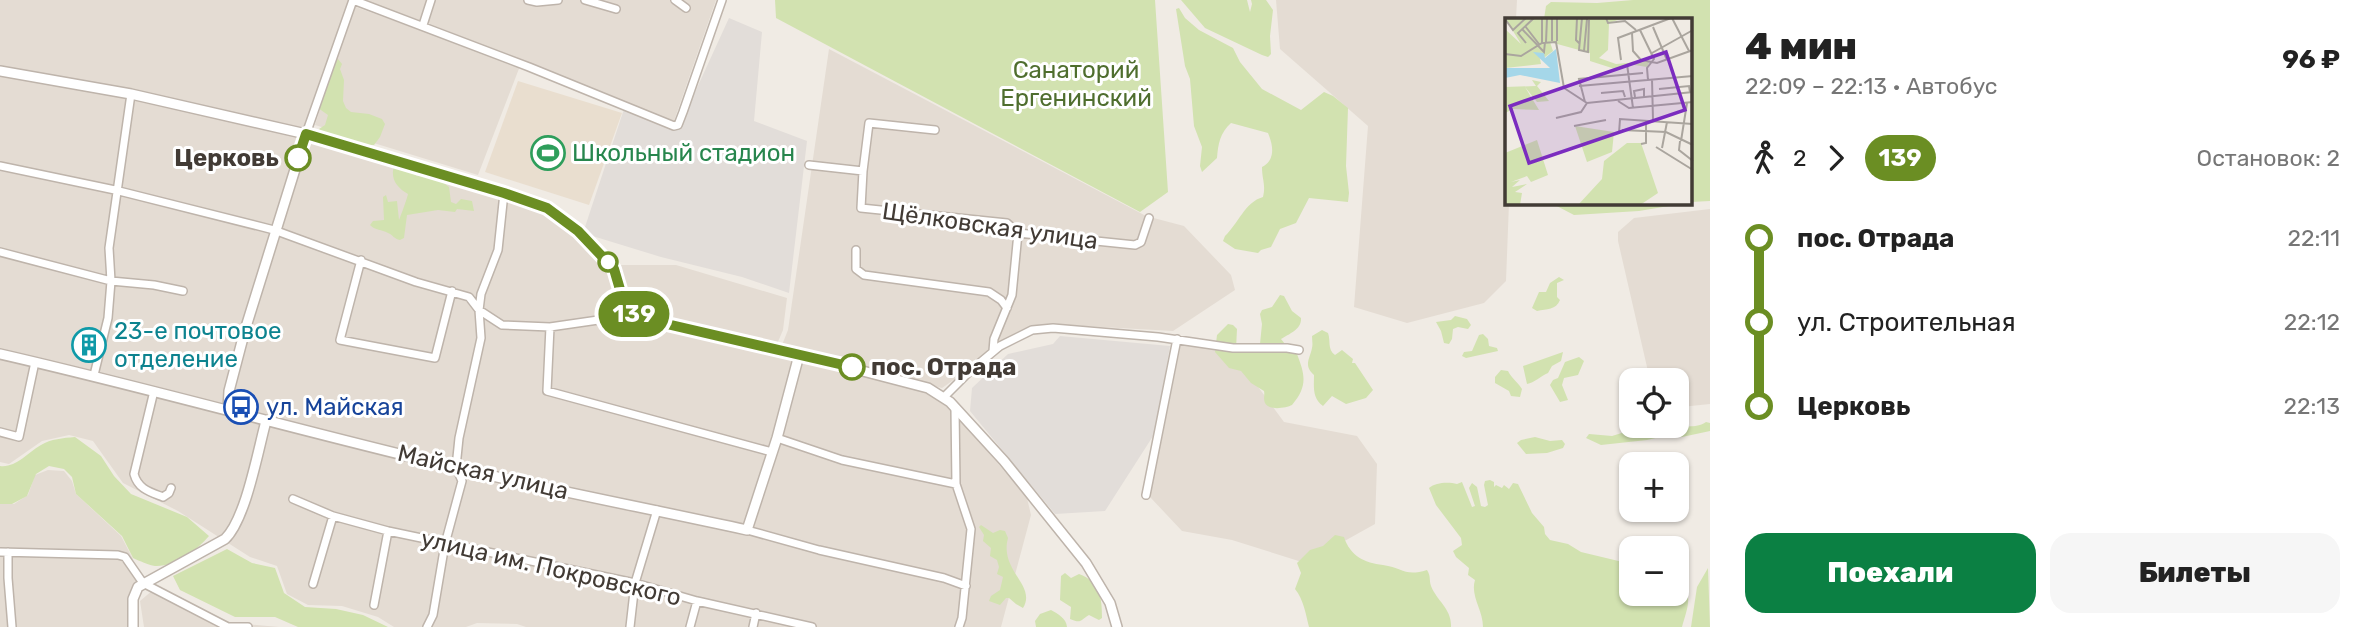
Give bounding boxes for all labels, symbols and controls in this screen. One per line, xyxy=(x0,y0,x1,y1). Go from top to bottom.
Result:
inset map xyxy=(1505,18,1692,205)
text: 4 мин xyxy=(1745,23,1857,69)
text: 96 ₽ xyxy=(2282,44,2340,75)
park label: Санаторий Ергенинский xyxy=(1000,56,1152,112)
text: 22:09 – 22:13 · Автобус xyxy=(1745,72,1998,100)
sports icon: Школьный стадион xyxy=(529,134,567,172)
place label: Школьный стадион xyxy=(572,139,795,167)
icon: walk xyxy=(1745,139,1783,177)
icon: forward xyxy=(1817,139,1855,177)
place label: Церковь xyxy=(174,144,279,172)
text: 2 xyxy=(1793,144,1807,172)
text: 139 xyxy=(1879,144,1922,172)
text: Остановок: 2 xyxy=(2197,144,2340,172)
marker: Церковь xyxy=(285,145,311,171)
street label: Щёлковская улица xyxy=(880,197,1100,255)
text: пос. Отрада xyxy=(1797,223,1954,254)
text: 22:11 xyxy=(2287,224,2340,252)
unlabelled marker xyxy=(598,252,618,272)
line badge: 139 xyxy=(594,291,674,337)
text: 139 xyxy=(612,300,656,328)
text: ул. Строительная xyxy=(1797,307,2016,338)
text: 22:12 xyxy=(2284,308,2340,336)
place label: 23-е почтовое отделение xyxy=(114,317,281,373)
building icon: 23-е почтовое отделение xyxy=(70,326,108,364)
place label: пос. Отрада xyxy=(871,353,1016,381)
marker: пос. Отрада xyxy=(839,354,865,380)
map controls xyxy=(1619,368,1689,606)
button: locate xyxy=(1619,368,1689,438)
bus stop icon: ул. Майская xyxy=(222,388,260,426)
text: Церковь xyxy=(1797,391,1910,422)
text: 22:13 xyxy=(2283,392,2340,420)
place label: ул. Майская xyxy=(266,393,404,421)
street label: Майская улица xyxy=(395,439,571,505)
button: + xyxy=(1619,452,1689,522)
street label: улица им. Покровского xyxy=(418,524,684,612)
button: Поехали xyxy=(1745,533,2036,613)
button: Билеты xyxy=(2050,533,2340,613)
button: − xyxy=(1619,536,1689,606)

